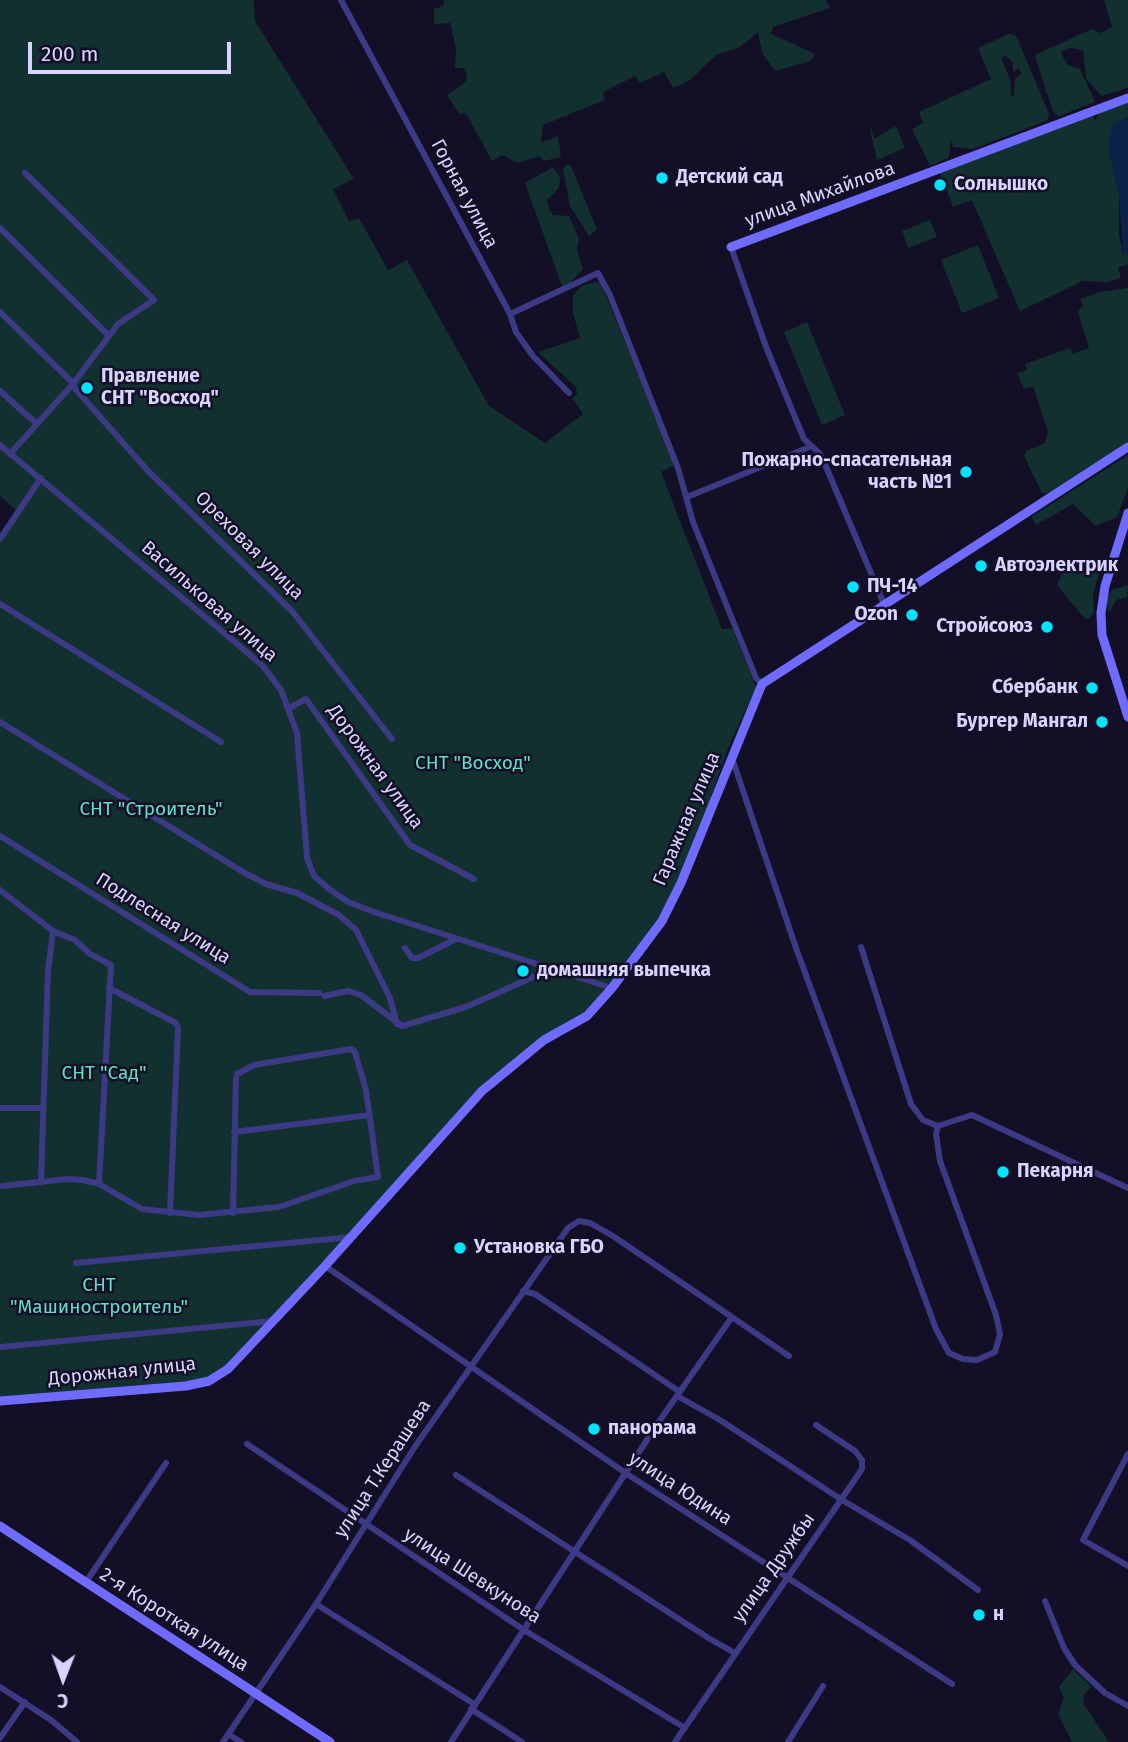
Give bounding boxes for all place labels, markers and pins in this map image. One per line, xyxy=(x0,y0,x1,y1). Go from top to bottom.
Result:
place label: Детский сад xyxy=(676,167,783,189)
marker: Детский сад xyxy=(654,170,670,186)
place label: Солнышко xyxy=(954,174,1048,196)
marker: Солнышко xyxy=(932,177,948,193)
place label: Правление СНТ "Восход" xyxy=(101,366,219,410)
marker: Правление СНТ "Восход" xyxy=(79,380,95,396)
place label: Пожарно-спасательная часть №1 xyxy=(741,450,952,494)
marker: Пожарно-спасательная часть №1 xyxy=(958,464,974,480)
place label: Автоэлектрик xyxy=(995,555,1118,577)
marker: Автоэлектрик xyxy=(973,558,989,574)
place label: ПЧ-14 xyxy=(867,576,917,598)
marker: ПЧ-14 xyxy=(845,579,861,595)
place label: Ozon xyxy=(854,604,898,626)
marker: Ozon xyxy=(904,607,920,623)
place label: Стройсоюз xyxy=(936,616,1033,638)
marker: Стройсоюз xyxy=(1039,619,1055,635)
place label: Сбербанк xyxy=(992,677,1078,699)
marker: Сбербанк xyxy=(1084,680,1100,696)
place label: Бургер Мангал xyxy=(956,711,1088,733)
marker: Бургер Мангал xyxy=(1094,714,1110,730)
place label: домашняя выпечка xyxy=(537,960,711,982)
marker: домашняя выпечка xyxy=(515,963,531,979)
place label: Пекарня xyxy=(1017,1161,1094,1183)
marker: Пекарня xyxy=(995,1164,1011,1180)
place label: Установка ГБО xyxy=(474,1237,604,1259)
marker: Установка ГБО xyxy=(452,1240,468,1256)
place label: панорама xyxy=(608,1418,696,1440)
marker: панорама xyxy=(586,1421,602,1437)
place label: н xyxy=(993,1604,1004,1626)
marker: н xyxy=(971,1607,987,1623)

